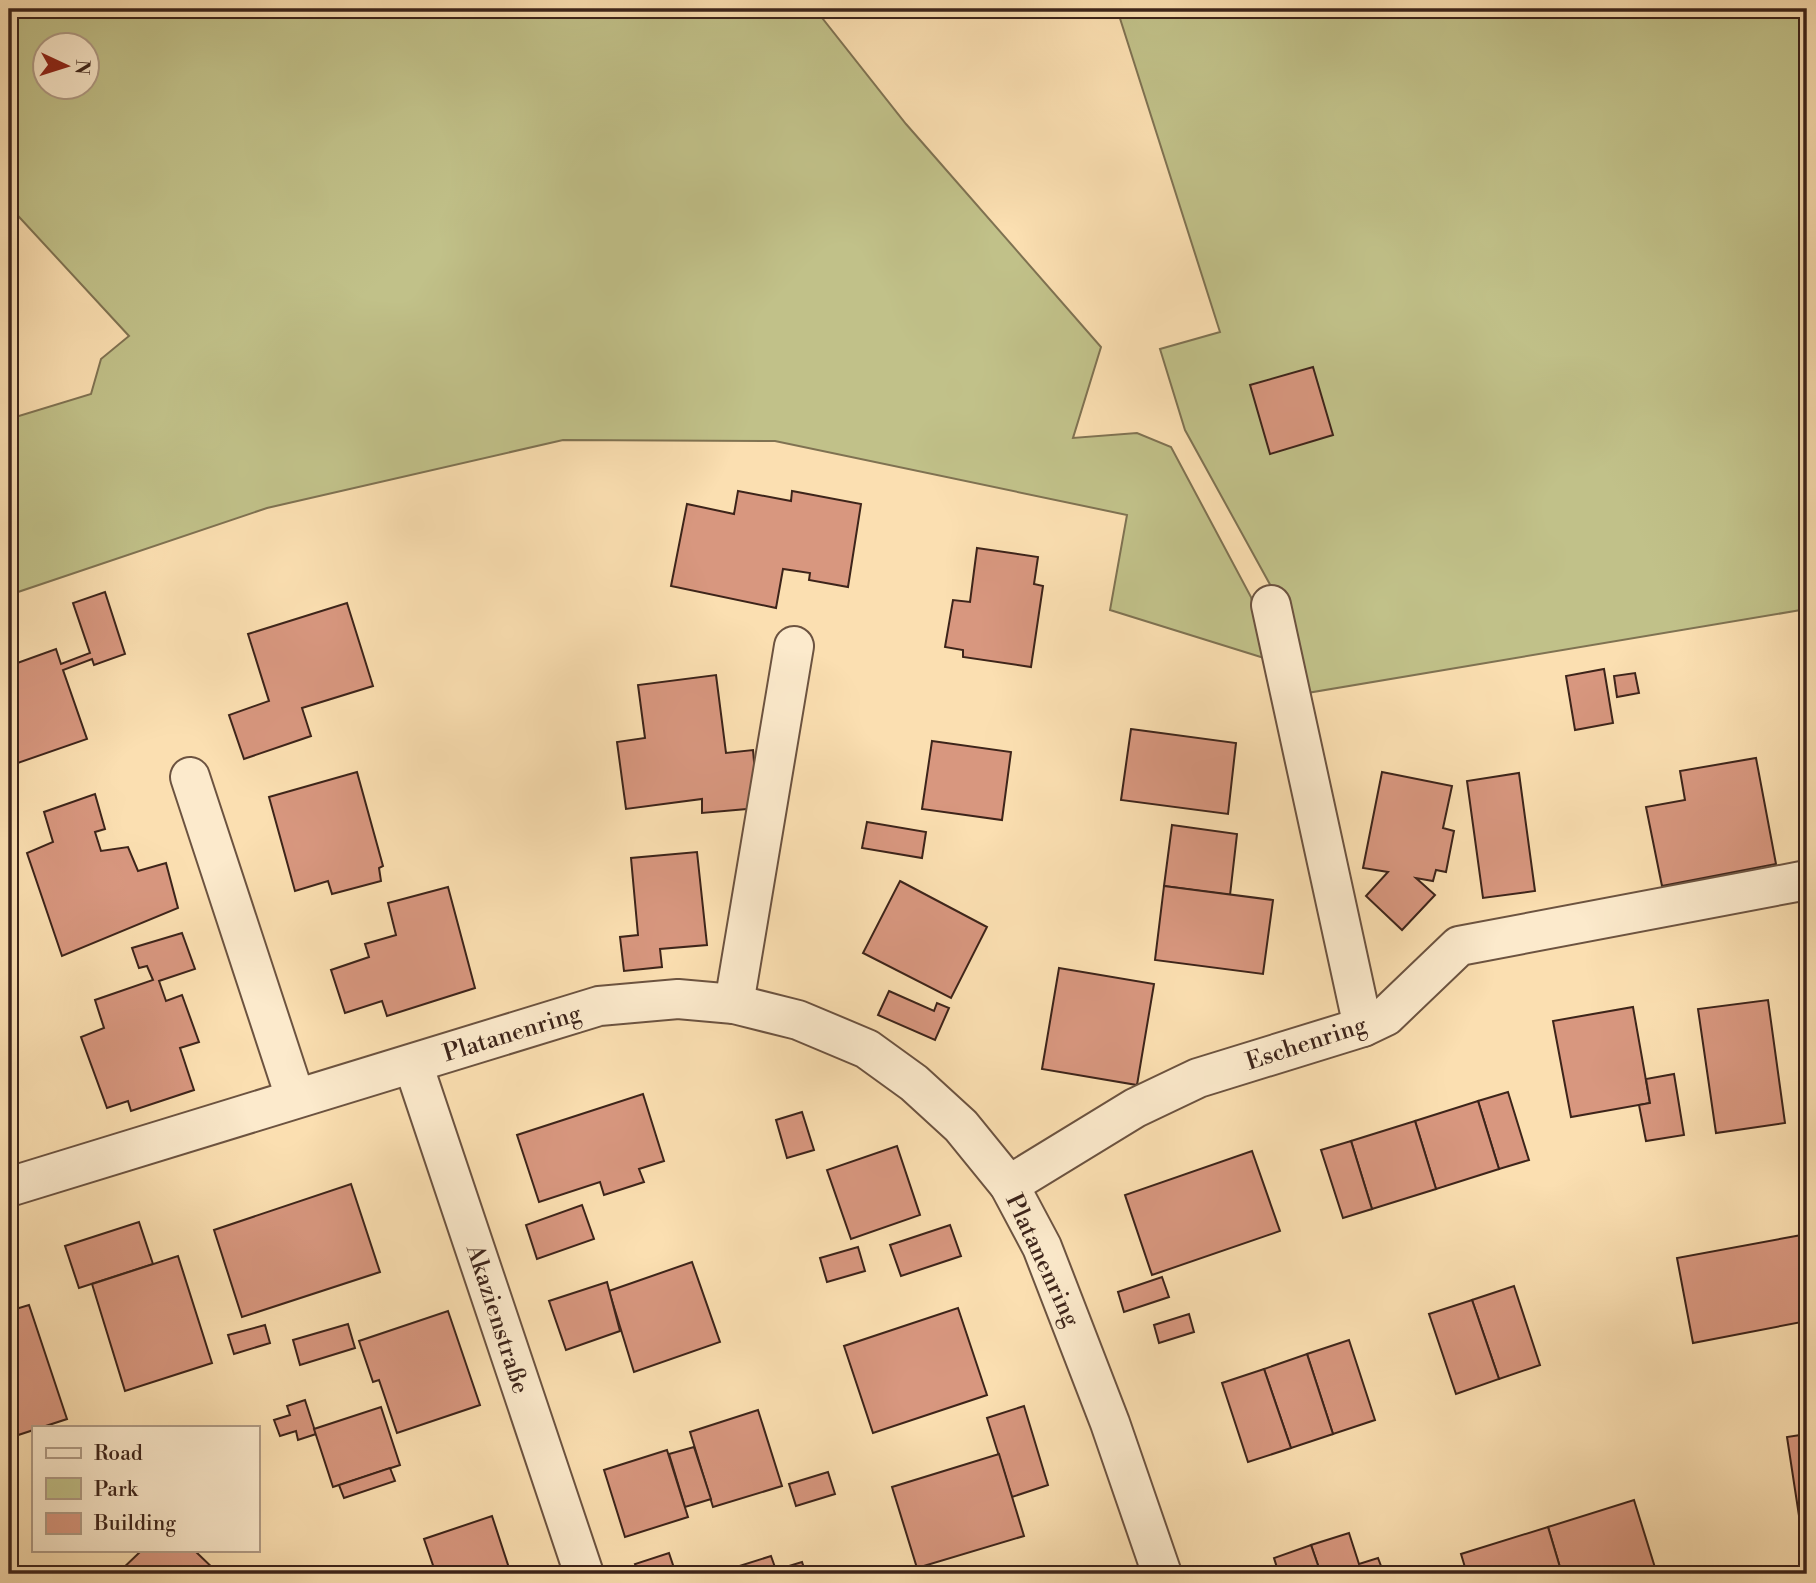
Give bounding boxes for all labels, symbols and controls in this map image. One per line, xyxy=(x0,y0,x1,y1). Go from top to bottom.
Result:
north arrow xyxy=(32,32,102,102)
text: N xyxy=(69,59,94,75)
street label: Platanenring xyxy=(440,999,586,1069)
street label: Eschenring xyxy=(1242,1010,1371,1078)
street label: Platanenring xyxy=(998,1189,1086,1332)
street label: Akazienstraße xyxy=(459,1240,535,1398)
legend xyxy=(32,1426,259,1552)
text: Road xyxy=(94,1441,143,1467)
text: Park xyxy=(94,1477,139,1503)
text: Building xyxy=(93,1511,176,1537)

